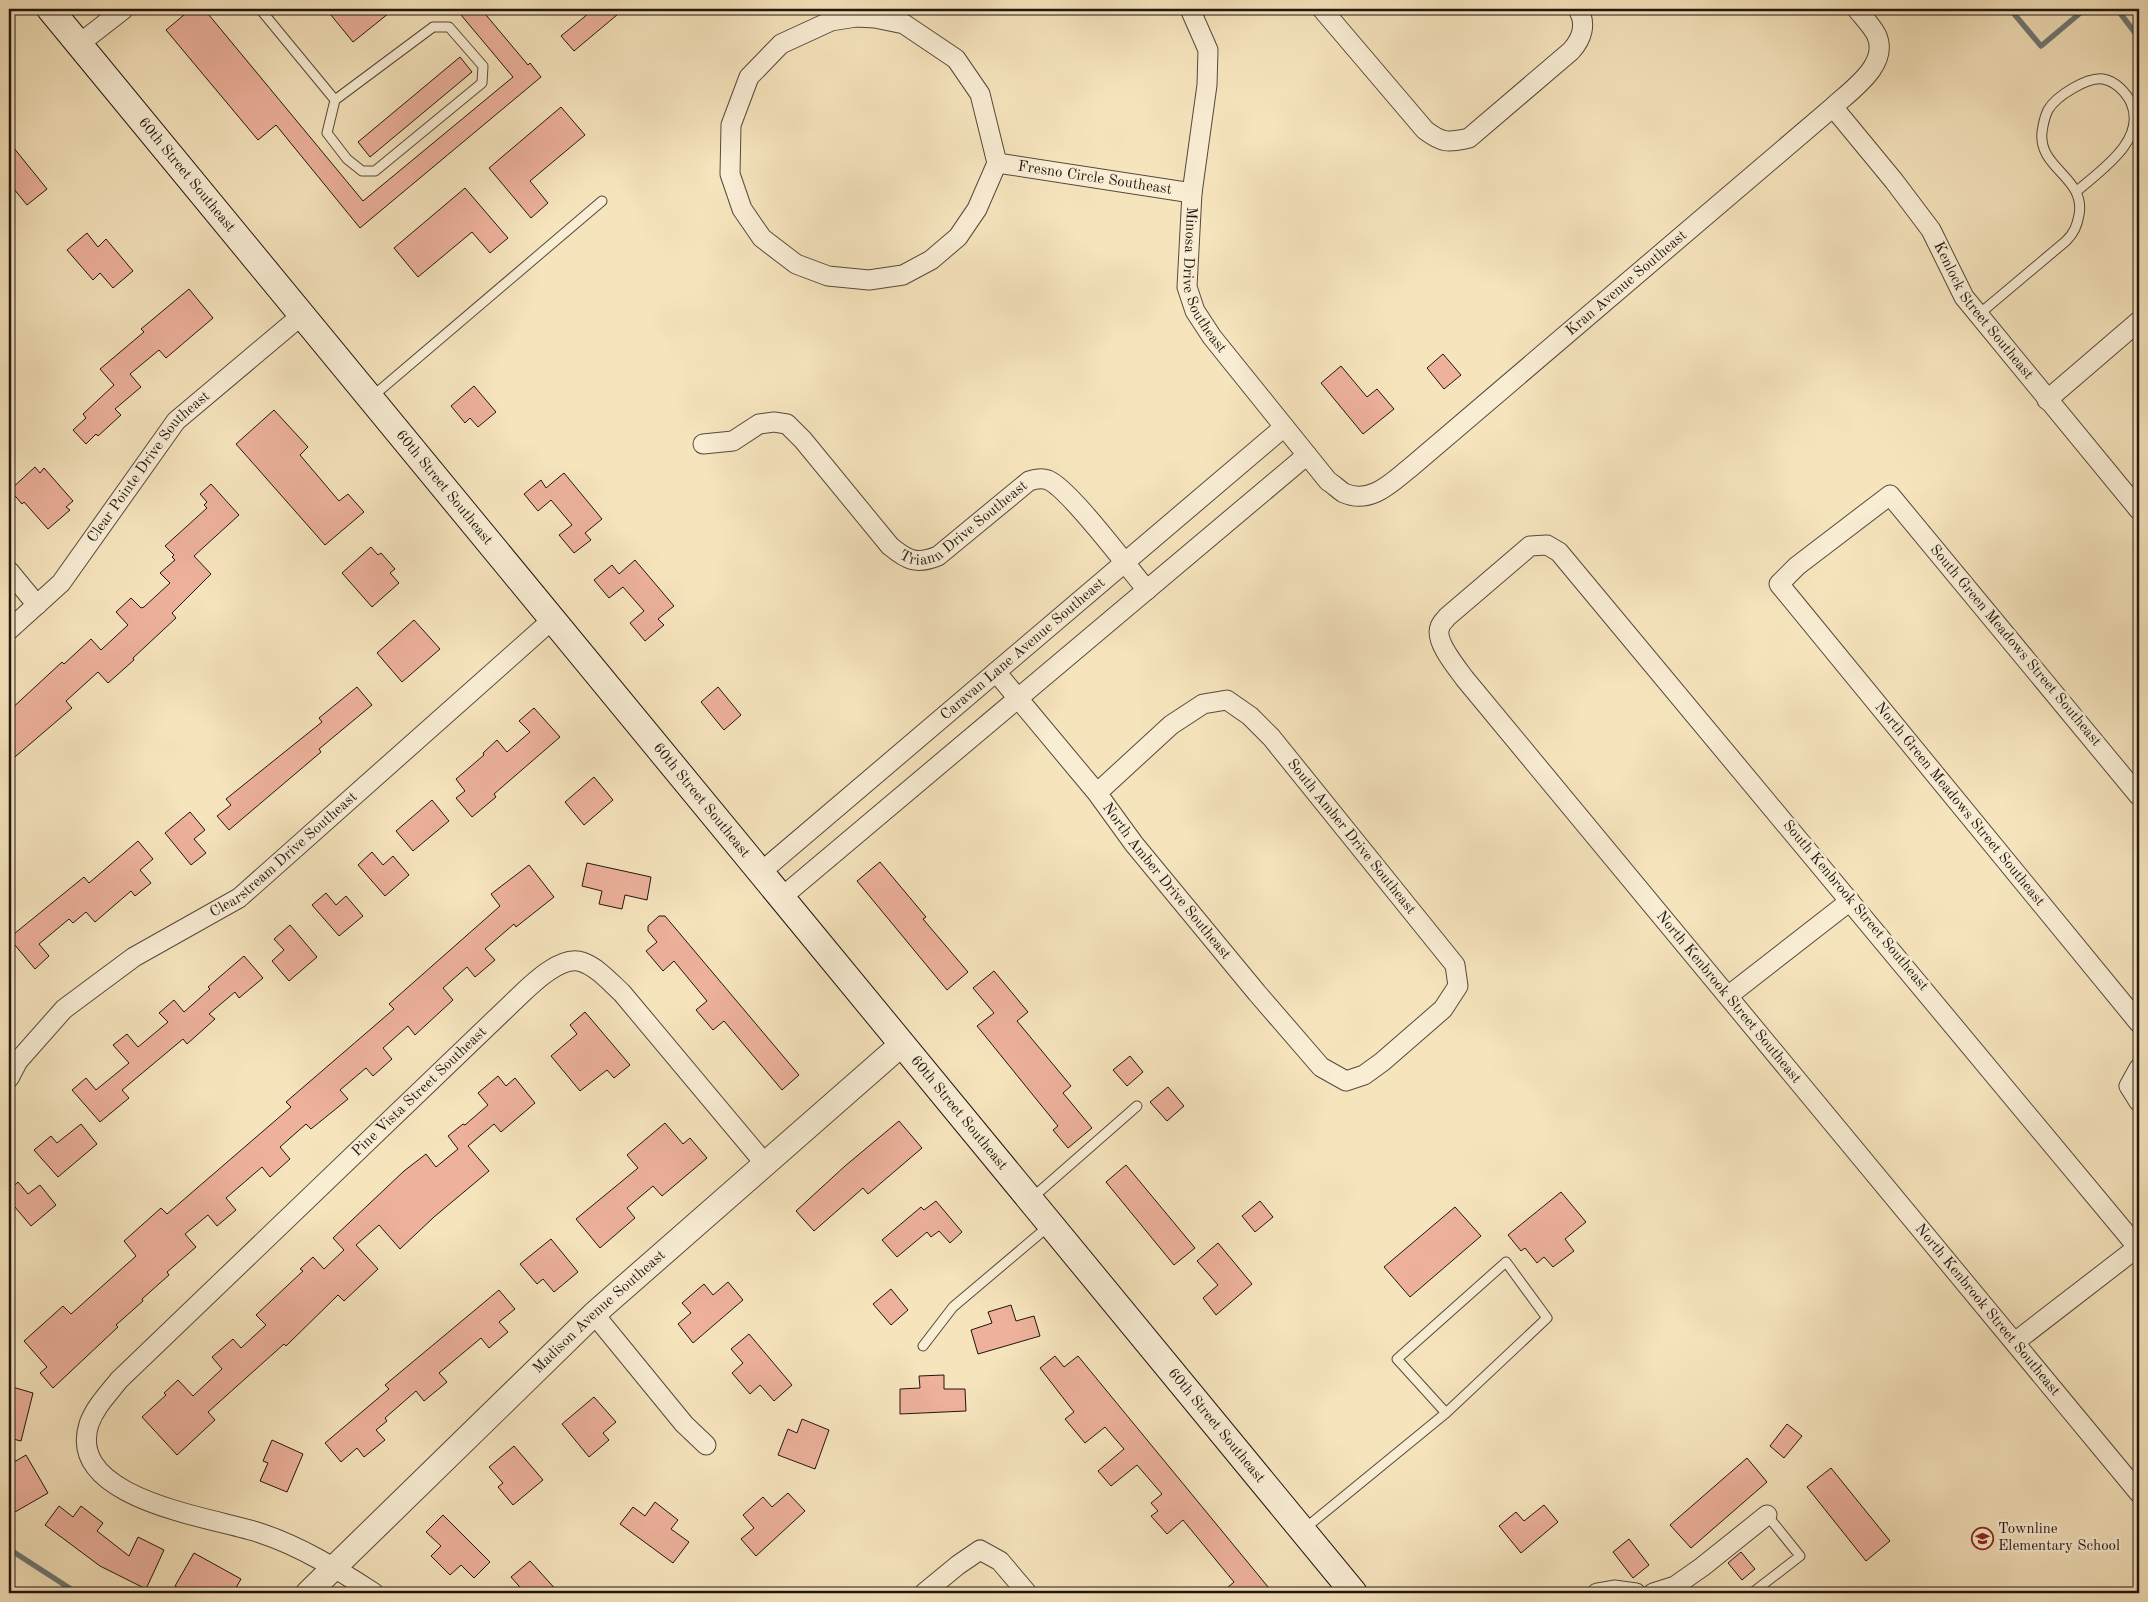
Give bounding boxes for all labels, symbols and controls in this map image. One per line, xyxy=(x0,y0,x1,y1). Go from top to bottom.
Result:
street label: 60th Street Southeast xyxy=(135,115,238,235)
street label: Fresno Circle Southeast xyxy=(1017,159,1173,197)
street label: Minosa Drive Southeast xyxy=(1180,206,1229,356)
street label: Kran Avenue Southeast xyxy=(1563,228,1690,339)
street label: Kenlock Street Southeast xyxy=(1931,240,2036,382)
street label: Clear Pointe Drive Southeast xyxy=(85,388,213,545)
street label: 60th Street Southeast xyxy=(393,428,495,548)
street label: Triann Drive Southeast xyxy=(897,478,1030,568)
street label: South Green Meadows Street Southeast xyxy=(1926,542,2104,750)
street label: Caravan Lane Avenue Southeast xyxy=(938,575,1108,723)
street label: North Green Meadows Street Southeast xyxy=(1872,700,2047,909)
street label: 60th Street Southeast xyxy=(650,740,753,860)
street label: South Amber Drive Southeast xyxy=(1284,756,1418,918)
street label: Clearstream Drive Southeast xyxy=(207,789,360,920)
street label: North Amber Drive Southeast xyxy=(1099,800,1234,962)
street label: South Kenbrook Street Southeast xyxy=(1779,818,1931,994)
street label: North Kenbrook Street Southeast xyxy=(1653,908,1804,1086)
street label: Pine Vista Street Southeast xyxy=(349,1024,490,1160)
street label: 60th Street Southeast xyxy=(908,1053,1010,1173)
street label: North Kenbrook Street Southeast xyxy=(1912,1221,2063,1399)
street label: Madison Avenue Southeast xyxy=(530,1247,669,1376)
street label: 60th Street Southeast xyxy=(1165,1366,1268,1486)
place label: Townline Elementary School xyxy=(1998,1522,2120,1554)
school or university icon: Townline Elementary School xyxy=(1970,1526,1994,1550)

